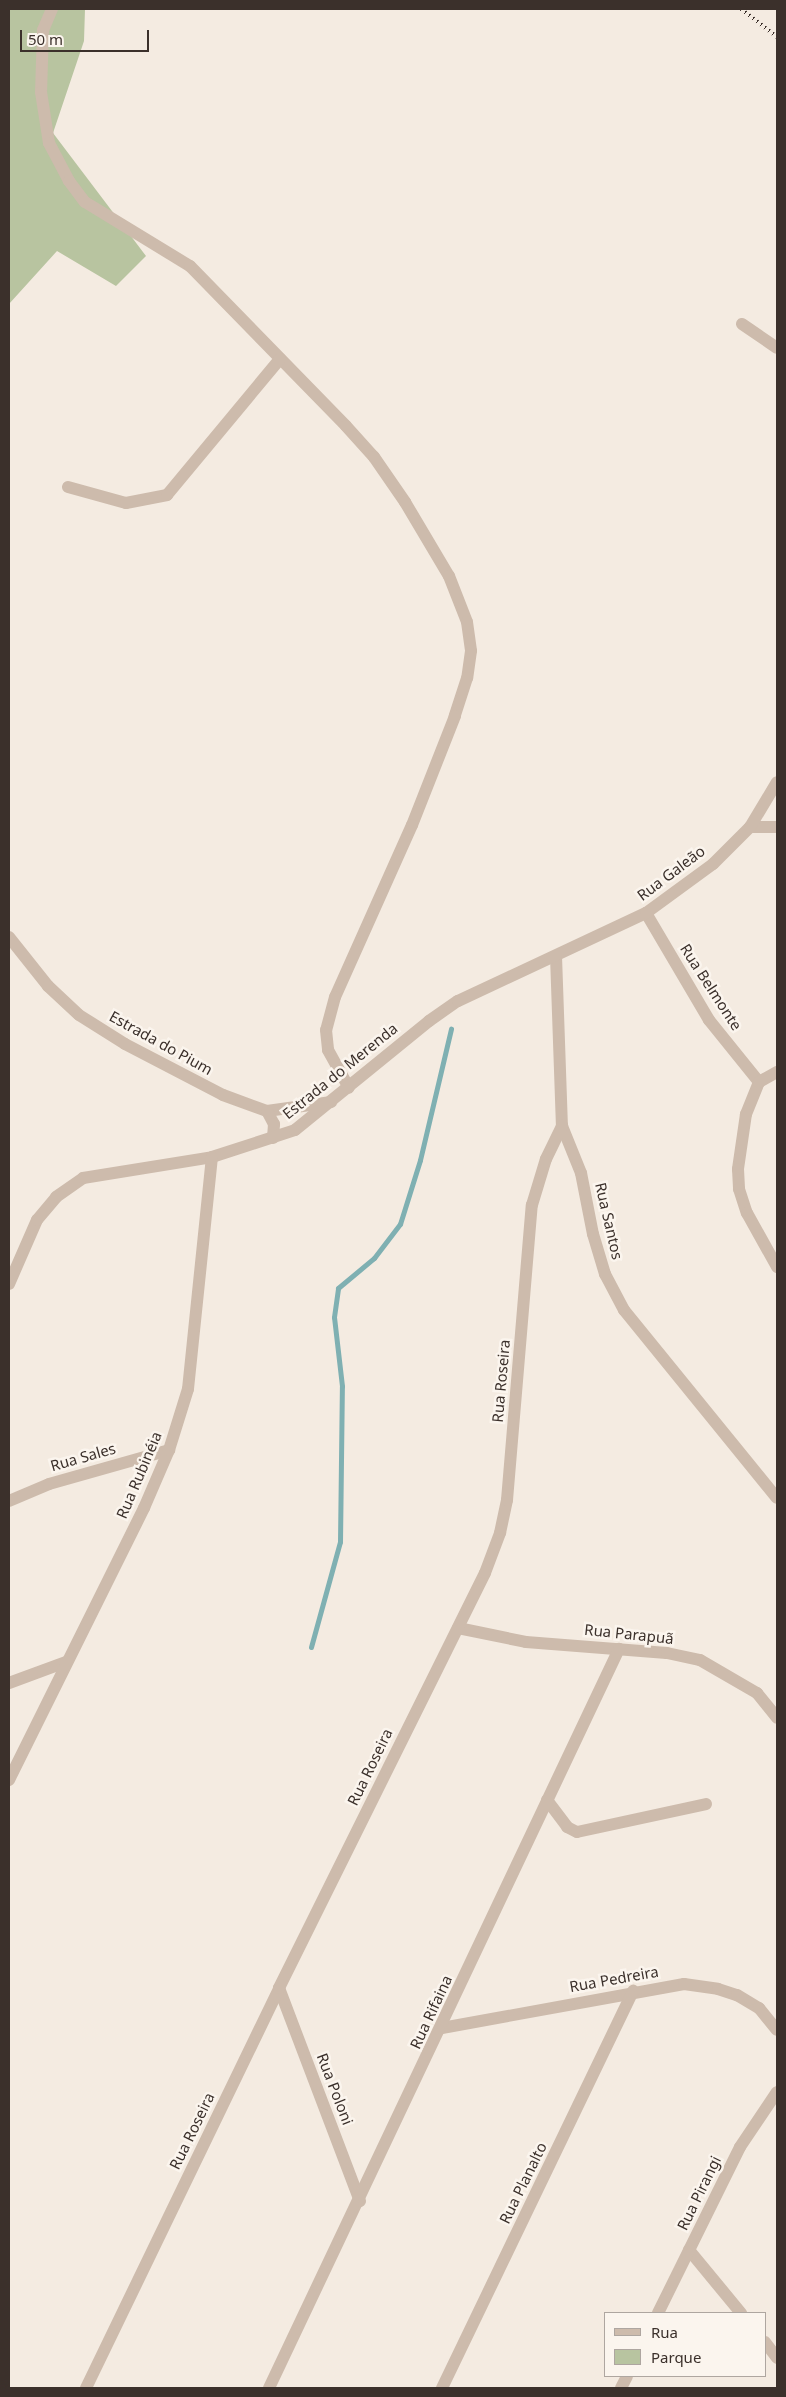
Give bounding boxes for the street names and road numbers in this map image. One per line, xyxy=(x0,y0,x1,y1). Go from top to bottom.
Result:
street label: Rua Galeão xyxy=(634,842,708,904)
street label: Rua Belmonte xyxy=(676,940,746,1034)
street label: Estrada do Pium xyxy=(106,1007,216,1079)
street label: Estrada do Merenda xyxy=(279,1019,401,1123)
street label: Rua Santos xyxy=(591,1181,627,1261)
street label: Rua Roseira xyxy=(488,1339,514,1423)
street label: Rua Rubinéia xyxy=(113,1429,165,1521)
street label: Rua Sales xyxy=(48,1439,118,1475)
street label: Rua Parapuã xyxy=(583,1620,675,1648)
street label: Rua Roseira xyxy=(344,1726,396,1808)
street label: Rua Pedreira xyxy=(568,1962,660,1996)
street label: Rua Rifaina xyxy=(406,1972,456,2052)
street label: Rua Poloni xyxy=(313,2051,357,2127)
street label: Rua Roseira xyxy=(166,2090,218,2172)
street label: Rua Planalto xyxy=(496,2139,550,2227)
street label: Rua Pirangi xyxy=(673,2153,725,2233)

